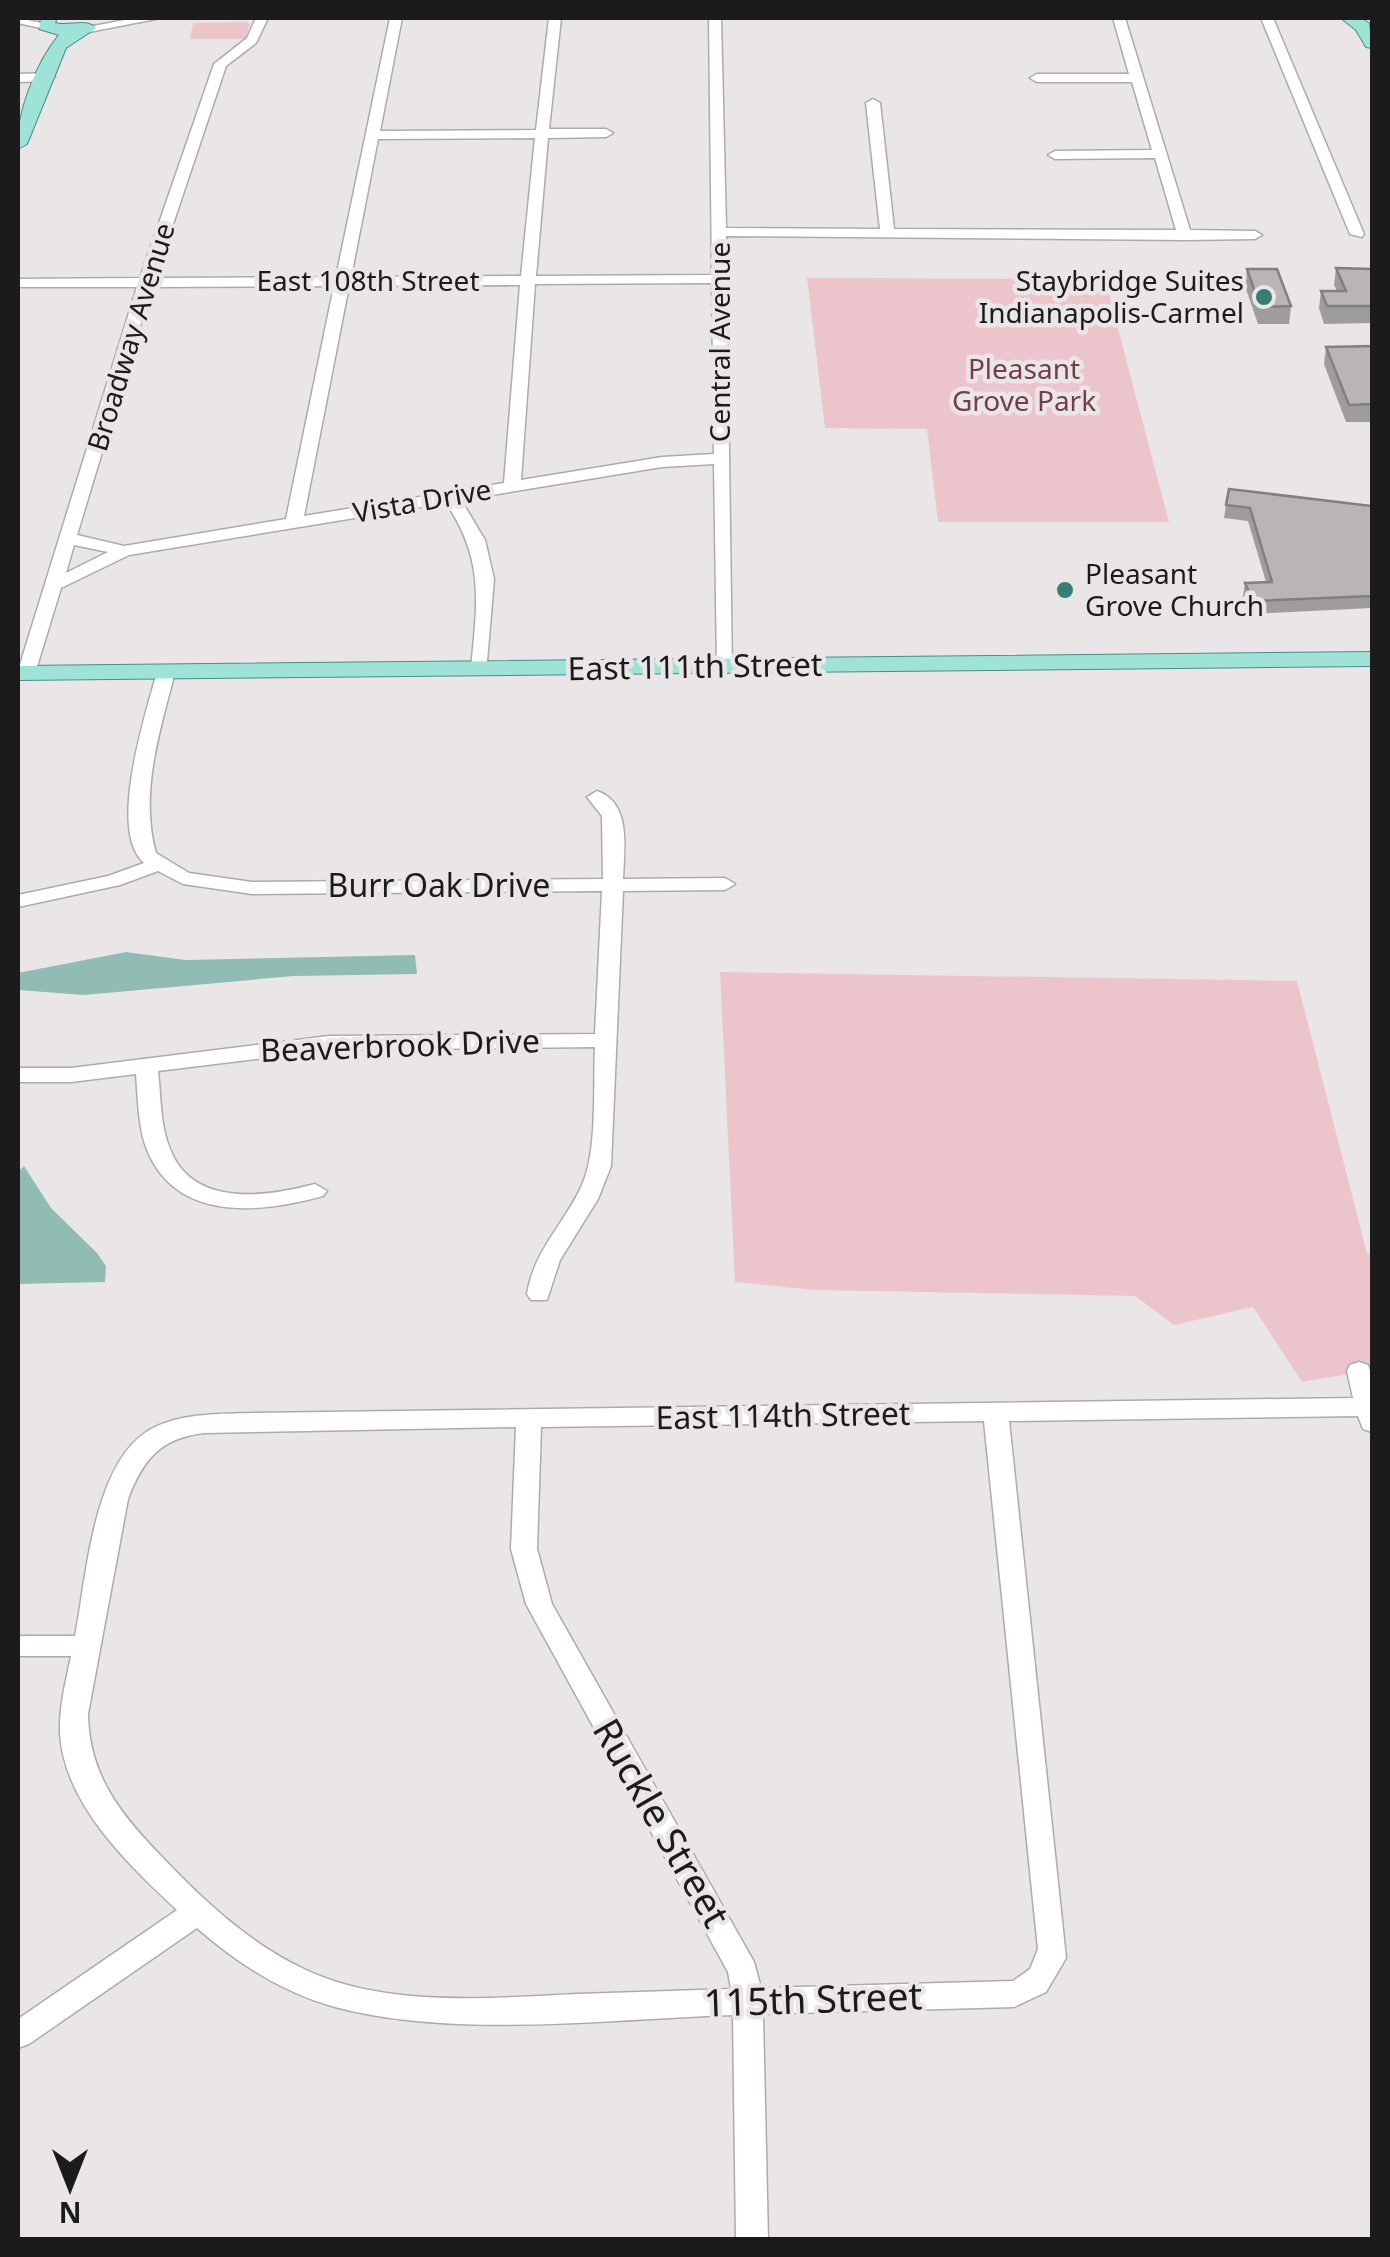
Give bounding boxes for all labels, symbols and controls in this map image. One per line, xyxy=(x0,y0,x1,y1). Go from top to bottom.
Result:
street label: Broadway Avenue xyxy=(77,218,183,455)
street label: Central Avenue xyxy=(700,242,738,442)
street label: East 108th Street xyxy=(257,261,480,299)
place label: Staybridge Suites Indianapolis-Carmel xyxy=(979,261,1244,331)
marker: Staybridge Suites Indianapolis-Carmel xyxy=(1253,286,1275,308)
park label: Pleasant Grove Park xyxy=(952,349,1096,419)
street label: Vista Drive xyxy=(350,469,494,531)
place label: Pleasant Grove Church xyxy=(1085,554,1264,624)
marker: Pleasant Grove Church xyxy=(1054,579,1076,601)
street label: East 111th Street xyxy=(567,642,823,689)
street label: Burr Oak Drive xyxy=(328,863,550,906)
street label: Beaverbrook Drive xyxy=(259,1018,541,1071)
street label: East 114th Street xyxy=(655,1391,911,1438)
street label: Ruckle Street xyxy=(582,1708,743,1936)
street label: 115th Street xyxy=(703,1968,923,2028)
north arrow xyxy=(20,2137,120,2237)
text: N xyxy=(59,2194,81,2232)

